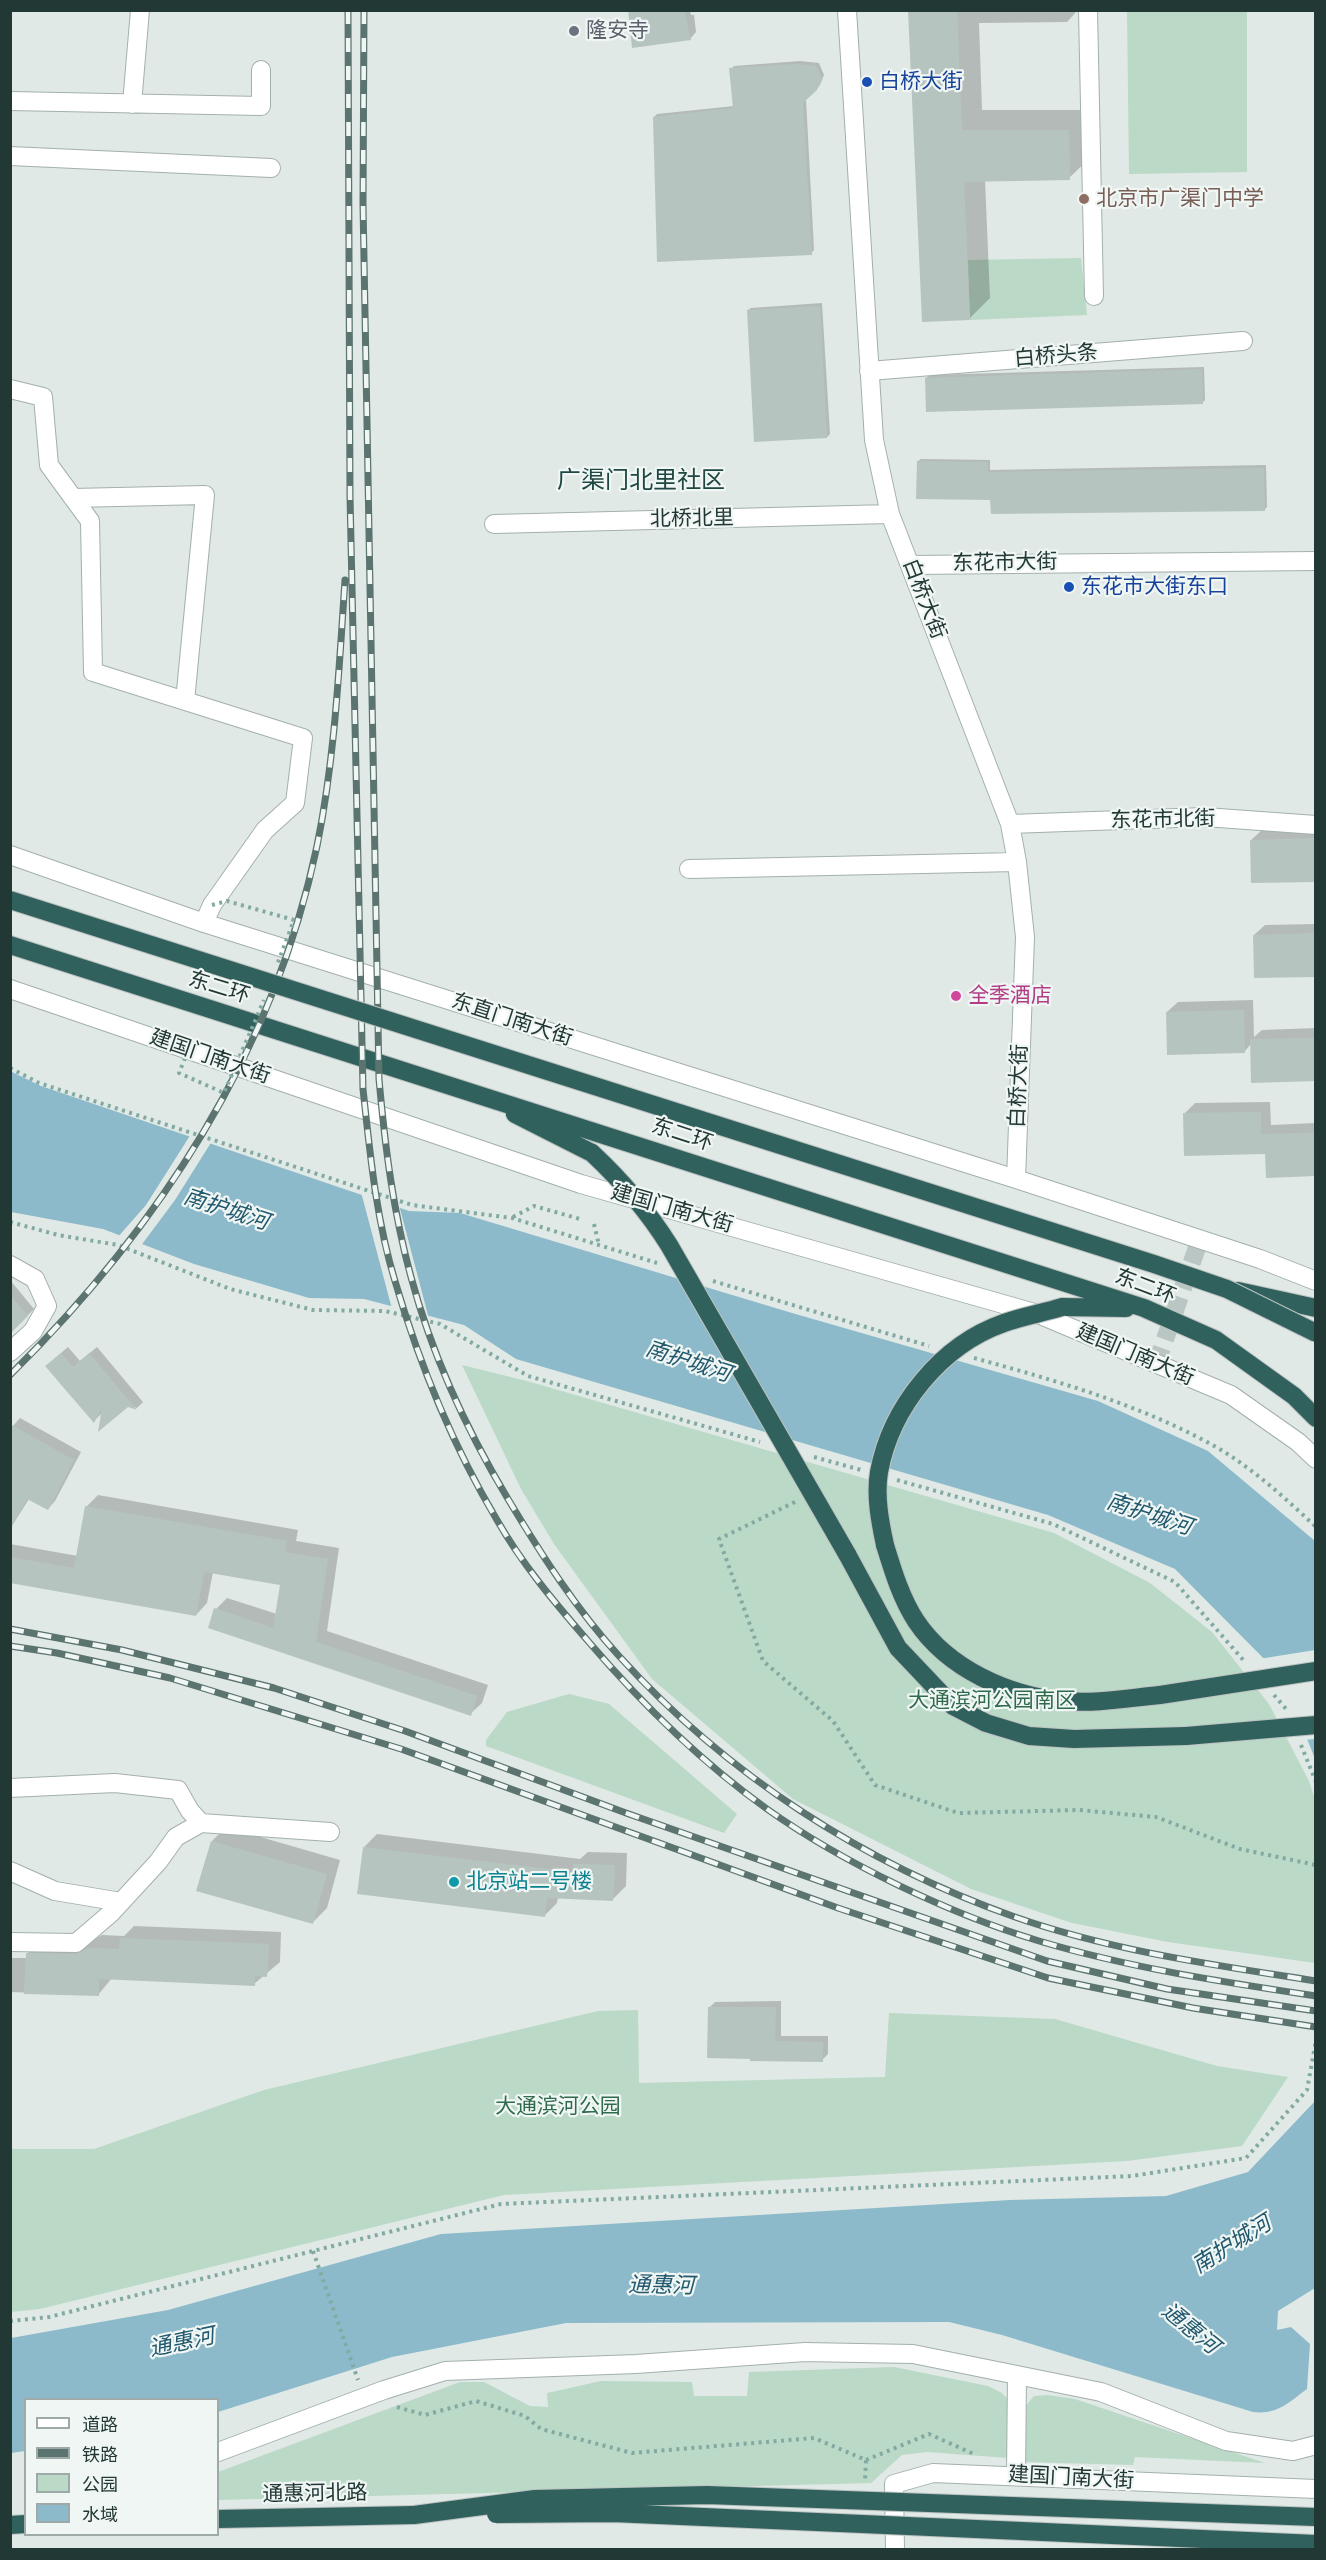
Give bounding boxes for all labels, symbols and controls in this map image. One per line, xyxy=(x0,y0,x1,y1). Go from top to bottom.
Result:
place label: 隆安寺 xyxy=(586,18,649,44)
marker: 隆安寺 xyxy=(567,24,581,38)
place label: 白桥大街 xyxy=(879,69,963,95)
marker: 白桥大街 xyxy=(860,75,874,89)
place label: 北京市广渠门中学 xyxy=(1096,186,1264,212)
marker: 北京市广渠门中学 xyxy=(1077,192,1091,206)
street label: 白桥头条 xyxy=(1013,340,1099,372)
district label: 广渠门北里社区 xyxy=(557,467,725,495)
street label: 北桥北里 xyxy=(650,506,734,532)
street label: 东花市大街 xyxy=(952,549,1058,577)
street label: 白桥大街 xyxy=(897,555,951,643)
place label: 东花市大街东口 xyxy=(1081,574,1228,600)
marker: 东花市大街东口 xyxy=(1062,580,1076,594)
street label: 东花市北街 xyxy=(1110,806,1216,834)
street label: 东二环 xyxy=(185,967,253,1009)
place label: 全季酒店 xyxy=(968,983,1052,1009)
street label: 东直门南大街 xyxy=(448,989,576,1051)
marker: 全季酒店 xyxy=(949,989,963,1003)
street label: 建国门南大街 xyxy=(146,1025,274,1089)
street label: 白桥大街 xyxy=(1005,1044,1033,1128)
street label: 东二环 xyxy=(648,1113,716,1157)
street label: 建国门南大街 xyxy=(608,1180,736,1238)
water label: 南护城河 xyxy=(180,1184,272,1236)
street label: 东二环 xyxy=(1111,1264,1179,1310)
street label: 建国门南大街 xyxy=(1072,1319,1198,1391)
water label: 南护城河 xyxy=(642,1336,734,1388)
water label: 南护城河 xyxy=(1103,1489,1195,1541)
park label: 大通滨河公园南区 xyxy=(908,1688,1076,1714)
place label: 北京站二号楼 xyxy=(466,1869,592,1895)
marker: 北京站二号楼 xyxy=(447,1875,461,1889)
park label: 大通滨河公园 xyxy=(495,2094,621,2120)
water label: 南护城河 xyxy=(1188,2210,1276,2280)
water label: 通惠河 xyxy=(628,2272,694,2300)
water label: 通惠河 xyxy=(1156,2298,1224,2360)
water label: 通惠河 xyxy=(147,2323,217,2363)
legend xyxy=(24,2398,219,2536)
text: 道路 xyxy=(82,2412,118,2436)
text: 铁路 xyxy=(82,2442,118,2466)
street label: 建国门南大街 xyxy=(1007,2462,1135,2494)
text: 公园 xyxy=(82,2472,118,2496)
street label: 通惠河北路 xyxy=(262,2480,368,2508)
text: 水域 xyxy=(82,2502,118,2526)

